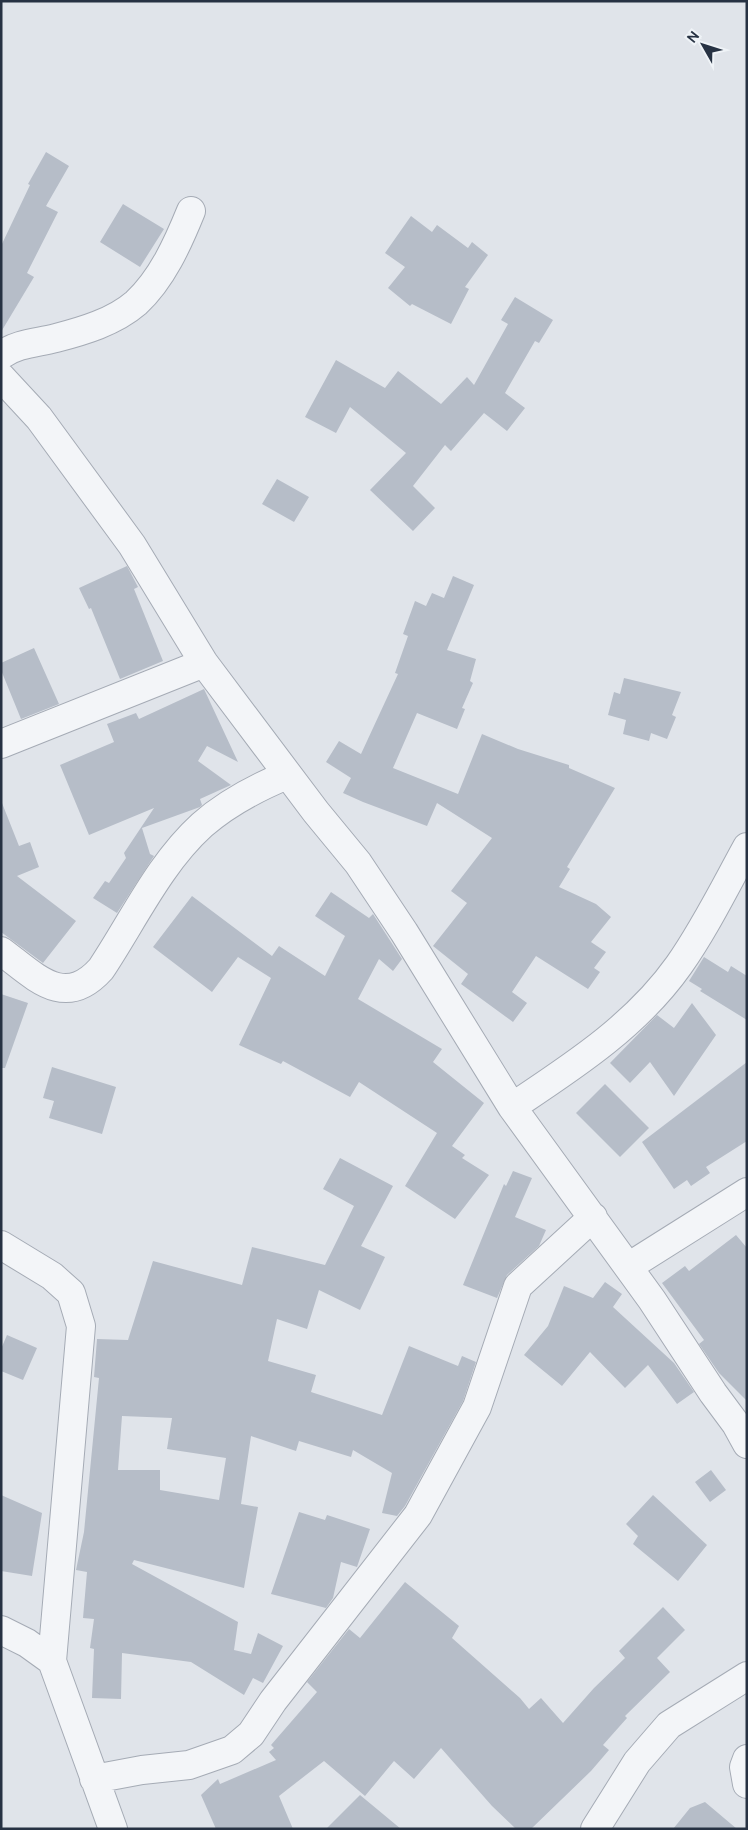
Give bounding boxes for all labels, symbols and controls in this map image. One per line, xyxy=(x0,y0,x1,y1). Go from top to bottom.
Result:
north arrow xyxy=(678,20,728,70)
text: N xyxy=(683,28,702,46)

